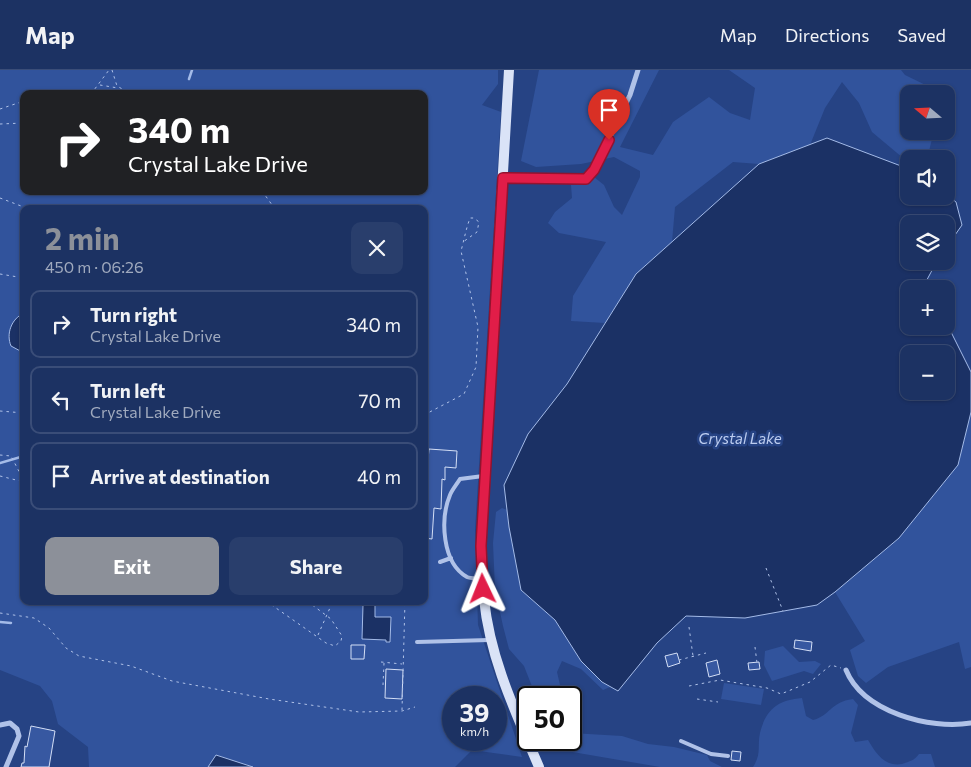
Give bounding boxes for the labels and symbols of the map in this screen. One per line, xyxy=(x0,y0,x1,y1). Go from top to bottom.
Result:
north arrow xyxy=(900,85,955,140)
pin xyxy=(588,89,630,140)
water label: Crystal Lake xyxy=(698,429,782,447)
position arrow xyxy=(456,562,508,614)
speed limit sign: 50 xyxy=(517,686,582,751)

